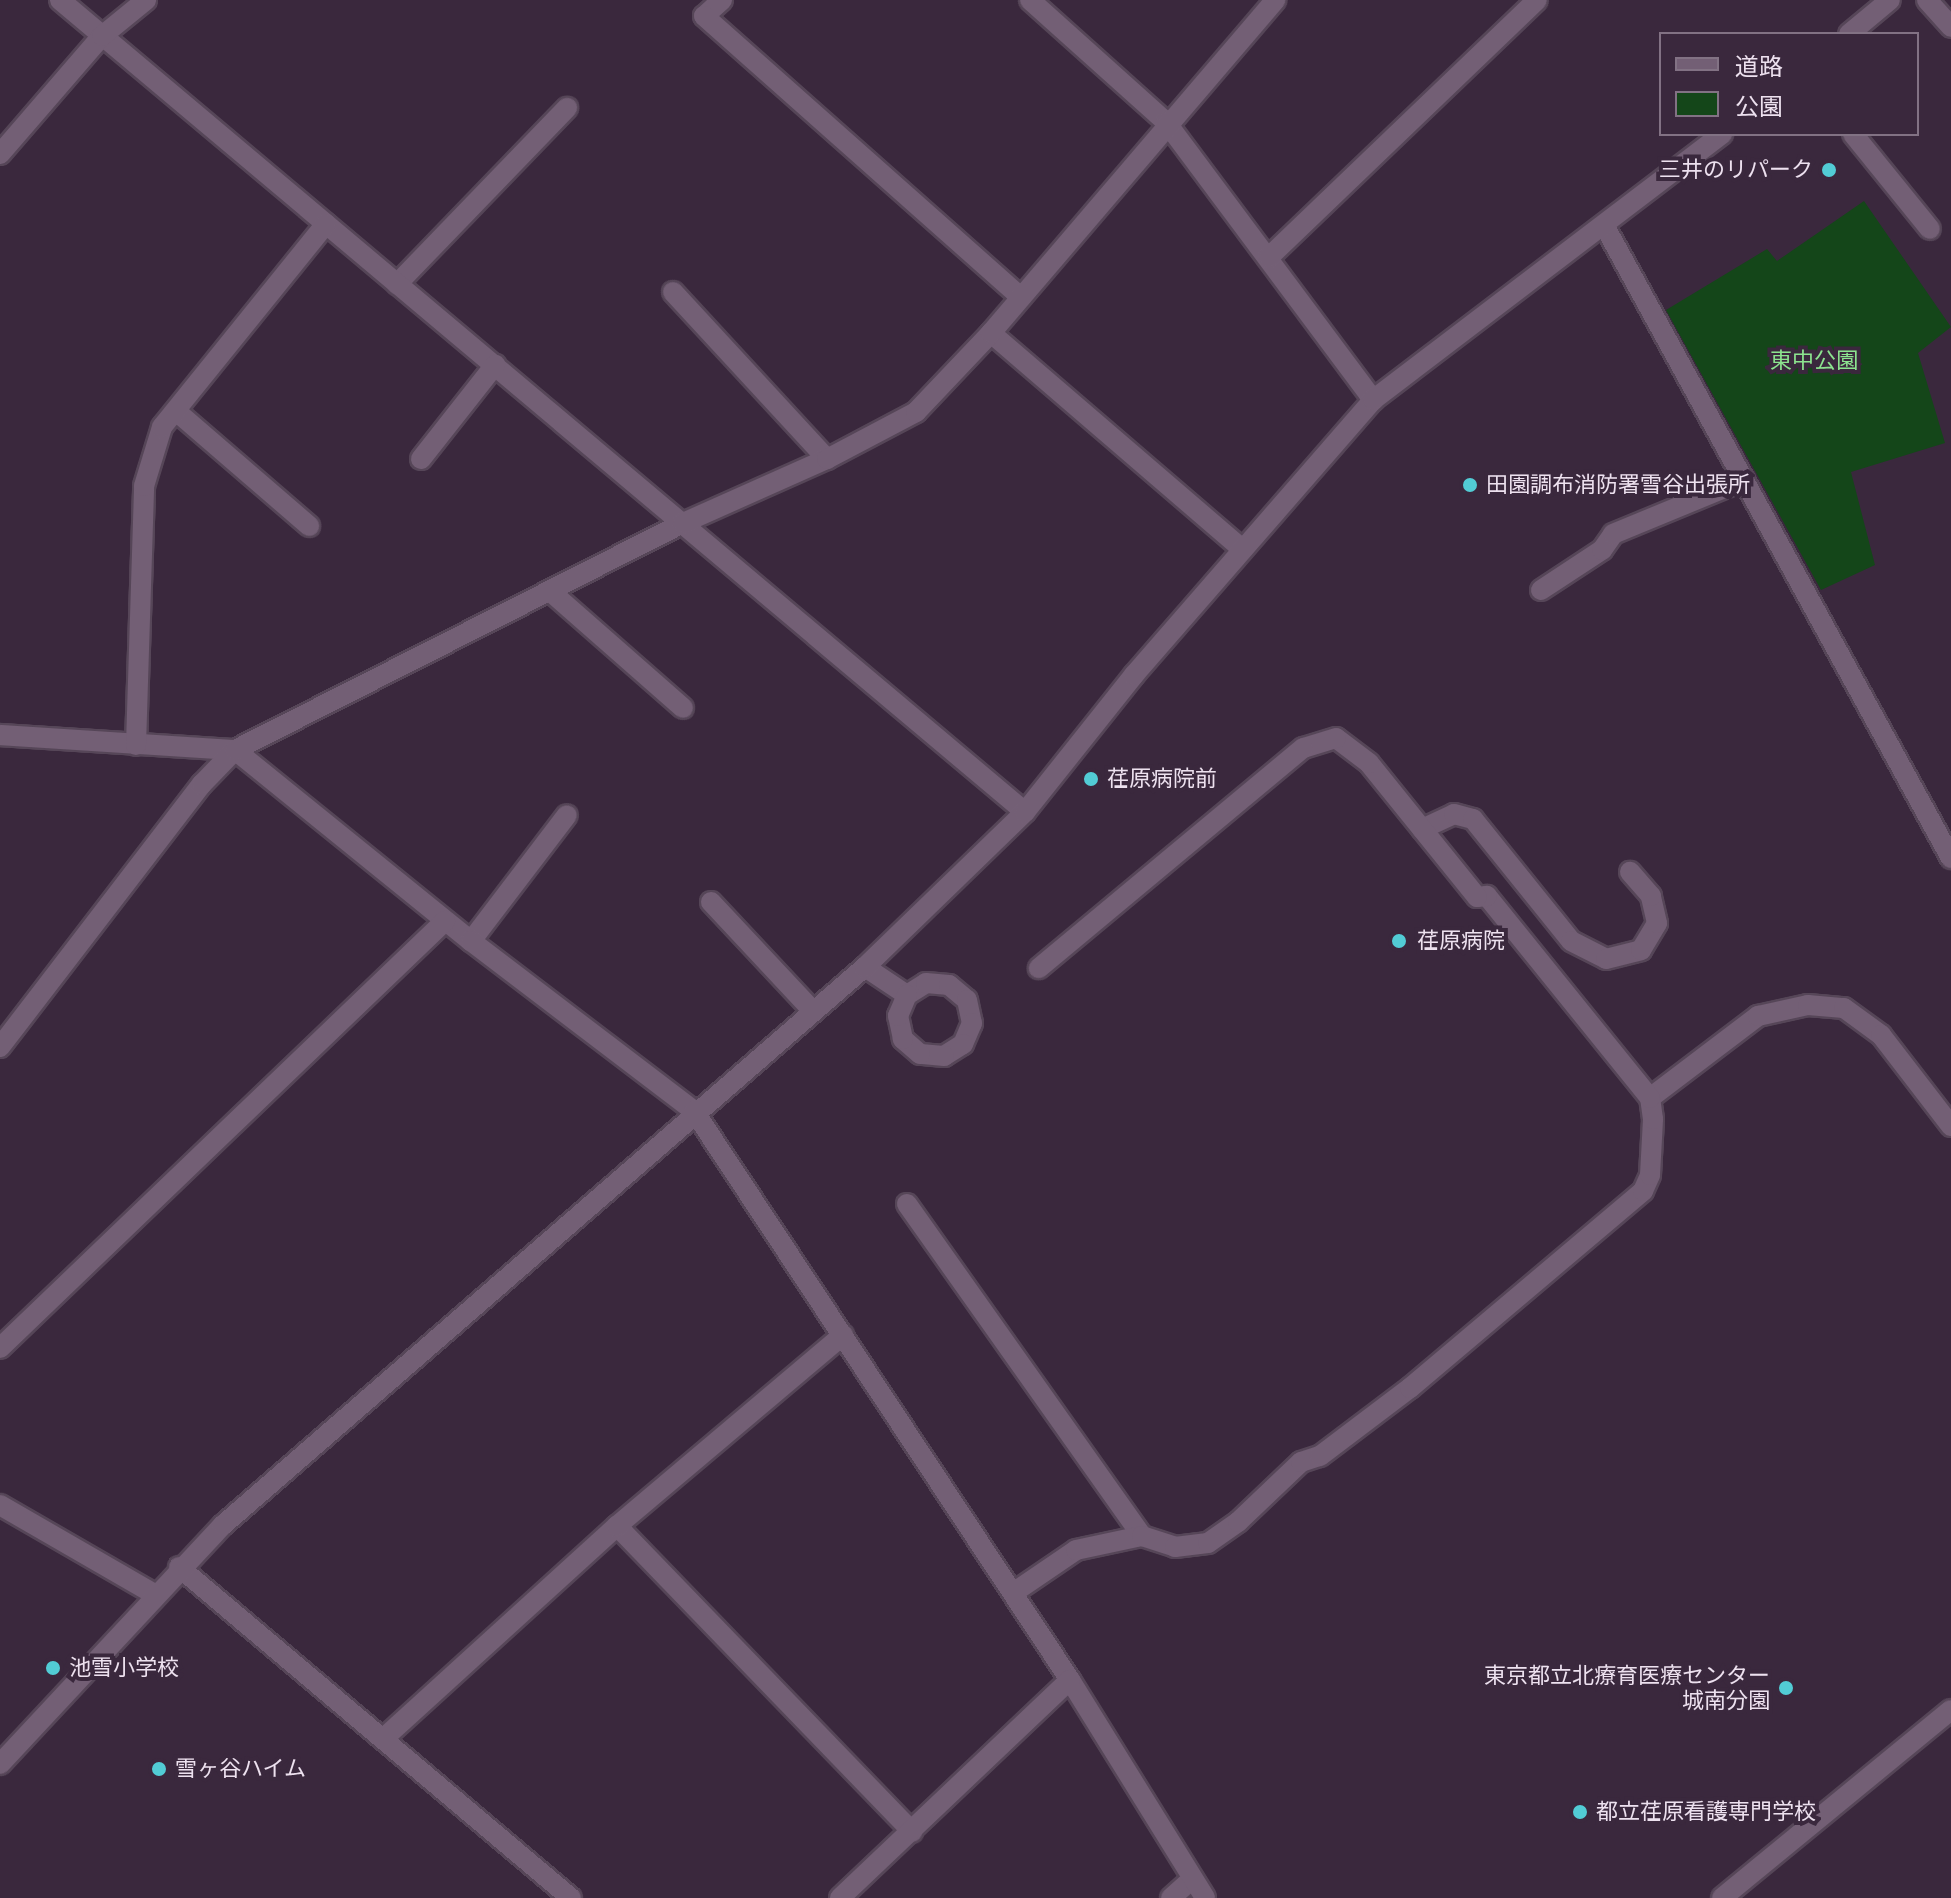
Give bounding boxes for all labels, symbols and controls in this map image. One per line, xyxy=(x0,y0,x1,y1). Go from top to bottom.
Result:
legend xyxy=(1659,32,1919,136)
text: 道路 xyxy=(1735,51,1783,81)
text: 公園 xyxy=(1735,91,1783,121)
place label: 三井のリパーク xyxy=(1659,157,1813,183)
marker: 三井のリパーク xyxy=(1820,161,1838,179)
park label: 東中公園 xyxy=(1770,348,1858,374)
place label: 田園調布消防署雪谷出張所 xyxy=(1486,472,1750,498)
marker: 田園調布消防署雪谷出張所 xyxy=(1461,476,1479,494)
place label: 荏原病院前 xyxy=(1107,766,1217,792)
marker: 荏原病院前 xyxy=(1082,770,1100,788)
place label: 荏原病院 xyxy=(1417,928,1505,954)
marker: 荏原病院 xyxy=(1388,930,1410,952)
place label: 池雪小学校 xyxy=(69,1655,179,1681)
marker: 池雪小学校 xyxy=(44,1659,62,1677)
place label: 東京都立北療育医療センター 城南分園 xyxy=(1484,1662,1770,1714)
marker: 東京都立北療育医療センター 城南分園 xyxy=(1777,1679,1795,1697)
place label: 雪ヶ谷ハイム xyxy=(175,1756,307,1782)
marker: 雪ヶ谷ハイム xyxy=(150,1760,168,1778)
place label: 都立荏原看護専門学校 xyxy=(1596,1799,1816,1825)
marker: 都立荏原看護専門学校 xyxy=(1571,1803,1589,1821)

